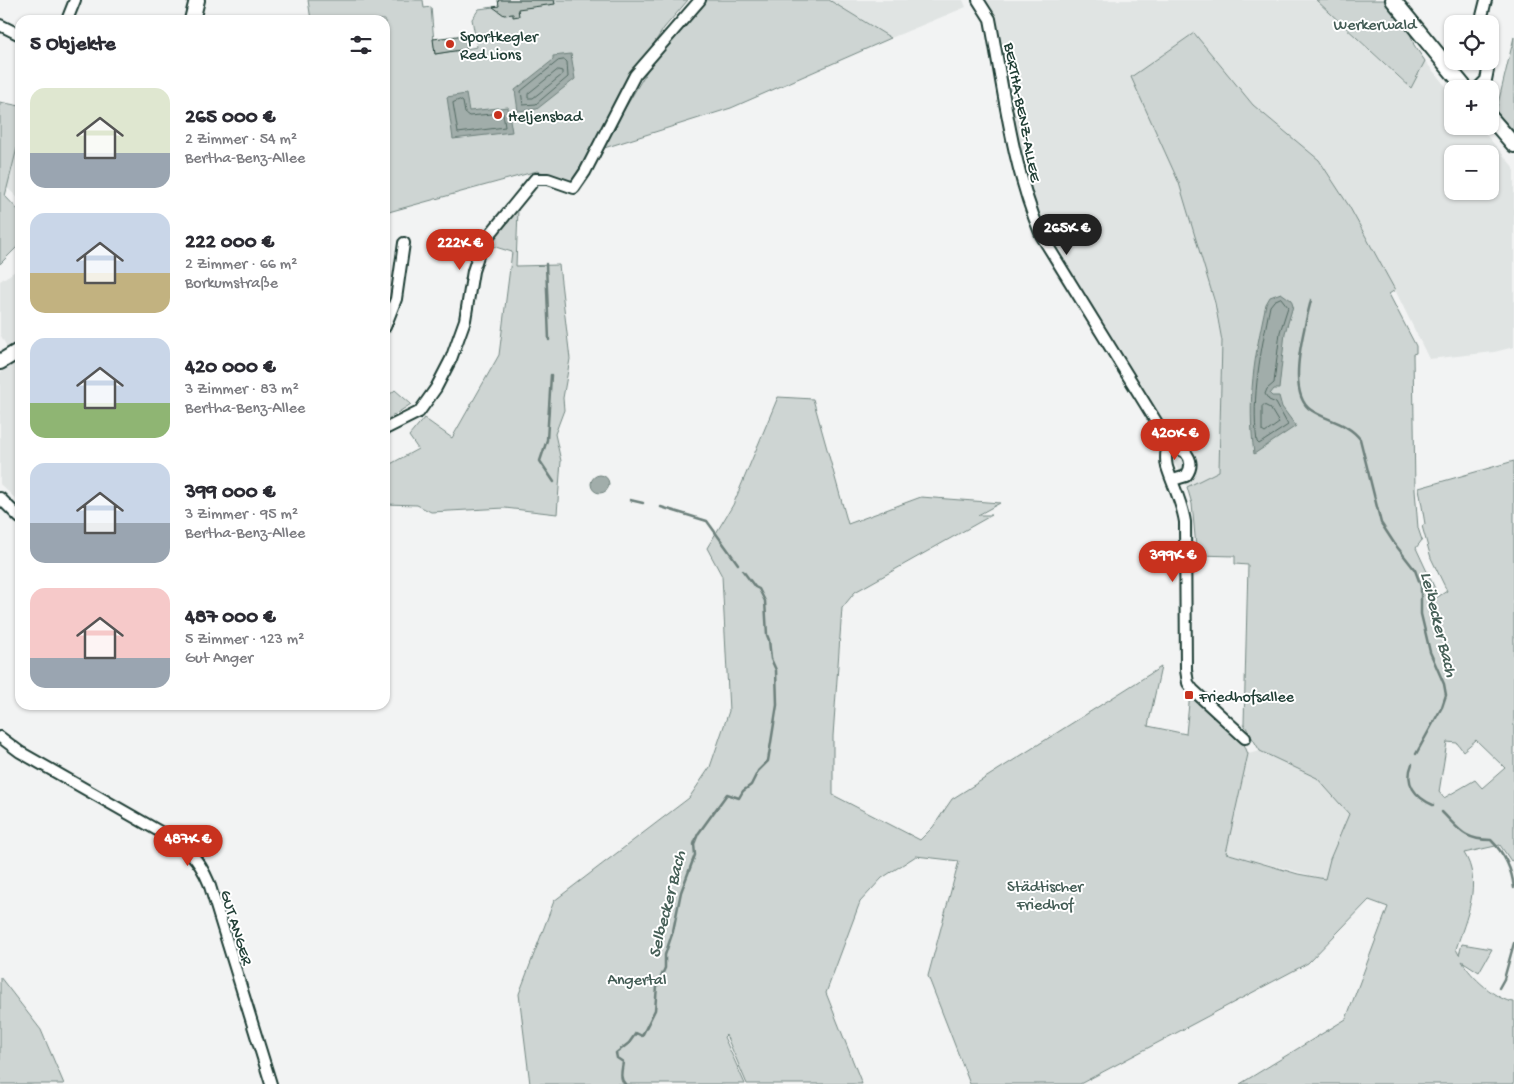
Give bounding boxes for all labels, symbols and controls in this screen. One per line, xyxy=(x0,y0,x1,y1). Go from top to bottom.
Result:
map controls xyxy=(1444,15,1499,200)
button: locate xyxy=(1444,15,1499,70)
park label: Werkerwald xyxy=(1334,17,1418,36)
place label: Sportkegler Red Lions xyxy=(460,29,539,66)
icon: filters xyxy=(347,31,375,59)
text: 5 Objekte xyxy=(30,33,115,58)
marker: Sportkegler Red Lions xyxy=(444,38,456,50)
street label: BERTHA-BENZ-ALLEE xyxy=(998,41,1044,185)
button: + xyxy=(1444,80,1499,135)
text: 265 000 € xyxy=(185,106,275,131)
icon: home xyxy=(70,108,130,168)
marker: Heljensbad xyxy=(492,109,504,121)
place label: Heljensbad xyxy=(508,109,584,128)
text: 2 Zimmer · 54 m² xyxy=(185,131,297,150)
button: − xyxy=(1444,145,1499,200)
text: Bertha-Benz-Allee xyxy=(185,150,305,169)
pin: 265K € xyxy=(1026,214,1108,256)
text: 265K € xyxy=(1044,220,1090,239)
pin: 222K € xyxy=(419,228,501,271)
text: 222 000 € xyxy=(185,231,274,256)
icon: home xyxy=(70,233,130,293)
text: 222K € xyxy=(437,235,483,254)
text: 2 Zimmer · 66 m² xyxy=(185,256,297,275)
text: Borkumstraße xyxy=(185,275,278,294)
text: 420 000 € xyxy=(185,356,275,381)
icon: home xyxy=(70,358,130,418)
text: 3 Zimmer · 83 m² xyxy=(185,381,299,400)
text: Bertha-Benz-Allee xyxy=(185,400,305,419)
pin: 420K € xyxy=(1134,418,1216,461)
text: 420K € xyxy=(1152,425,1198,444)
text: 399 000 € xyxy=(185,481,275,506)
icon: home xyxy=(70,483,130,543)
text: 3 Zimmer · 95 m² xyxy=(185,506,298,525)
text: Bertha-Benz-Allee xyxy=(185,525,305,544)
pin: 399K € xyxy=(1132,540,1214,583)
text: 399K € xyxy=(1150,547,1196,566)
water label: Leibecker Bach xyxy=(1414,570,1461,680)
text: 487 000 € xyxy=(185,606,276,631)
icon: home xyxy=(70,608,130,668)
text: 5 Zimmer · 123 m² xyxy=(185,631,304,650)
text: Gut Anger xyxy=(185,650,253,669)
marker: Friedhofsallee xyxy=(1183,689,1195,701)
place label: Friedhofsallee xyxy=(1198,689,1295,708)
pin: 487K € xyxy=(147,824,229,867)
text: 487K € xyxy=(165,831,211,850)
water label: Selbecker Bach xyxy=(645,849,692,960)
park label: Städtischer Friedhof xyxy=(1007,879,1084,916)
street label: GUT ANGER xyxy=(214,888,255,968)
park label: Angertal xyxy=(608,972,667,991)

